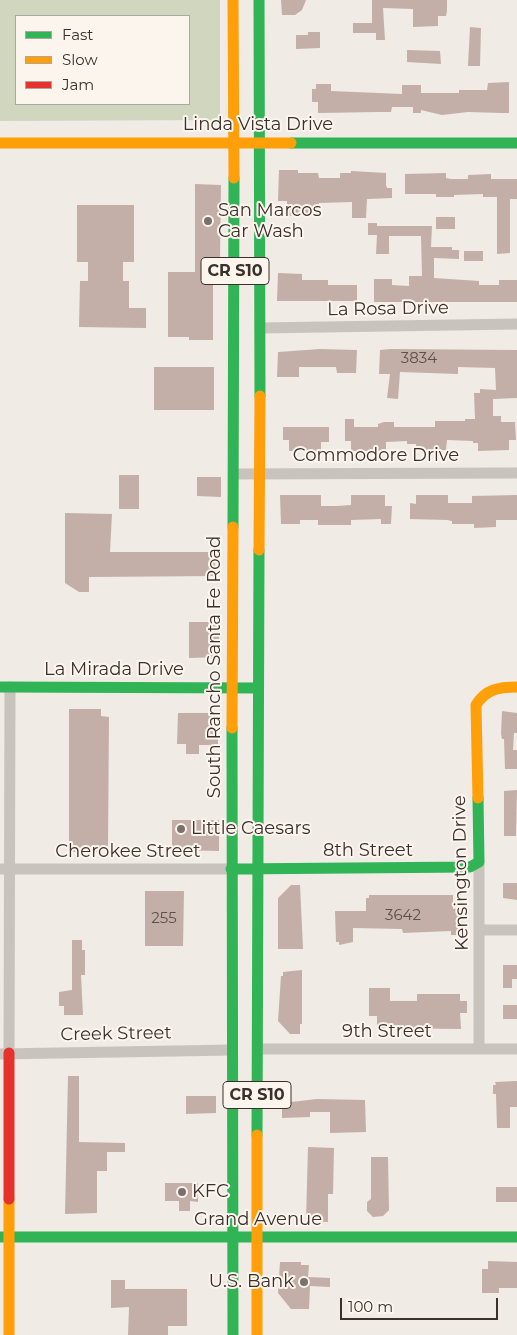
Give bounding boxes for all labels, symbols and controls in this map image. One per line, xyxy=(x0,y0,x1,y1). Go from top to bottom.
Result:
legend xyxy=(15,15,190,105)
text: Fast xyxy=(62,25,93,44)
text: Slow xyxy=(62,50,98,69)
text: Jam xyxy=(62,75,94,94)
street label: Linda Vista Drive xyxy=(183,114,333,136)
place label: San Marcos Car Wash xyxy=(218,200,321,242)
marker: San Marcos Car Wash xyxy=(202,215,214,227)
road number: CR S10 xyxy=(201,258,269,284)
street label: La Rosa Drive xyxy=(327,297,449,321)
house number: 3834 xyxy=(401,350,437,368)
street label: Commodore Drive xyxy=(293,445,459,467)
street label: South Rancho Santa Fe Road xyxy=(204,536,226,798)
street label: La Mirada Drive xyxy=(44,659,184,681)
street label: Kensington Drive xyxy=(449,795,473,951)
place label: Little Caesars xyxy=(191,818,311,840)
marker: Little Caesars xyxy=(175,823,187,835)
street label: 8th Street xyxy=(323,840,413,862)
street label: Cherokee Street xyxy=(55,841,201,863)
house number: 3642 xyxy=(385,907,421,925)
house number: 255 xyxy=(151,910,177,928)
street label: 9th Street xyxy=(342,1021,432,1043)
street label: Creek Street xyxy=(60,1022,172,1046)
road number: CR S10 xyxy=(223,1082,291,1108)
place label: KFC xyxy=(192,1181,229,1203)
marker: KFC xyxy=(176,1186,188,1198)
street label: Grand Avenue xyxy=(194,1209,322,1231)
place label: U.S. Bank xyxy=(209,1271,294,1293)
marker: U.S. Bank xyxy=(298,1276,310,1288)
scale bar xyxy=(342,1288,500,1320)
text: 100 m xyxy=(348,1297,393,1316)

